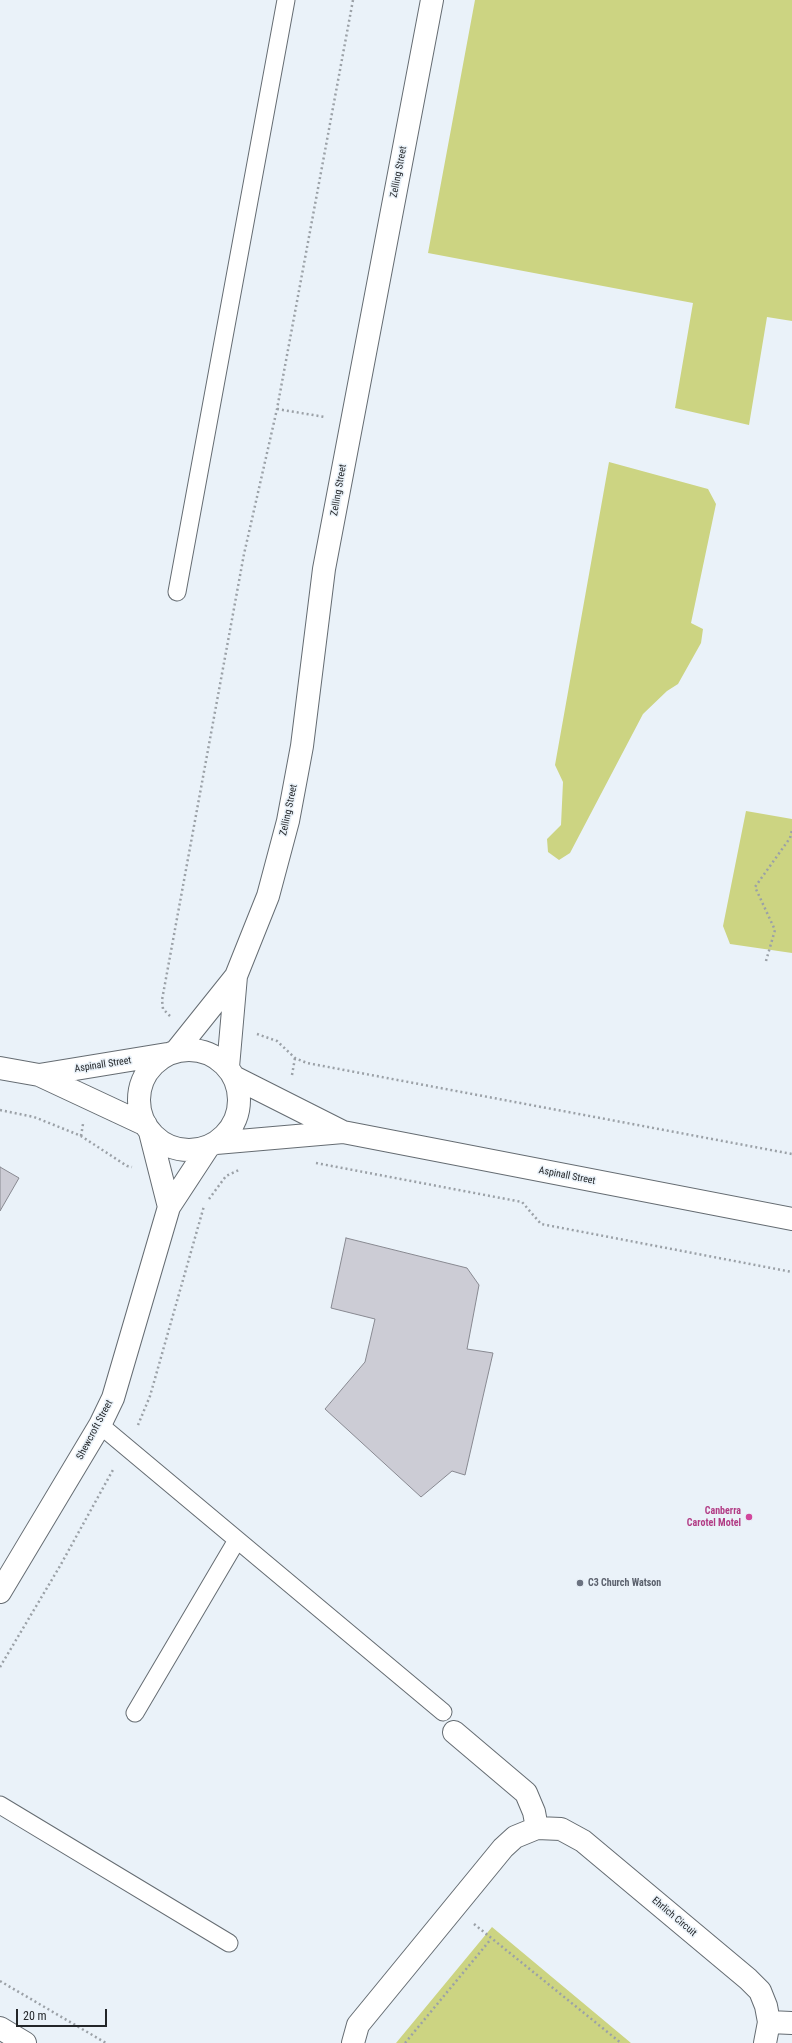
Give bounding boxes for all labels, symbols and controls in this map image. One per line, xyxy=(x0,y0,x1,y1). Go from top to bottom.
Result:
street label: Zelling Street xyxy=(388,145,410,199)
street label: Zelling Street xyxy=(329,463,349,517)
street label: Zelling Street xyxy=(278,783,300,837)
street label: Aspinall Street xyxy=(74,1055,132,1075)
street label: Aspinall Street xyxy=(538,1165,596,1187)
street label: Shewcroft Street xyxy=(74,1398,116,1462)
place label: Canberra Carotel Motel xyxy=(687,1505,741,1528)
marker: Canberra Carotel Motel xyxy=(744,1512,754,1522)
place label: C3 Church Watson xyxy=(588,1577,661,1589)
marker: C3 Church Watson xyxy=(575,1578,585,1588)
street label: Ehrlich Circuit xyxy=(649,1895,699,1939)
scale bar xyxy=(18,2001,109,2027)
text: 20 m xyxy=(23,2009,47,2023)

